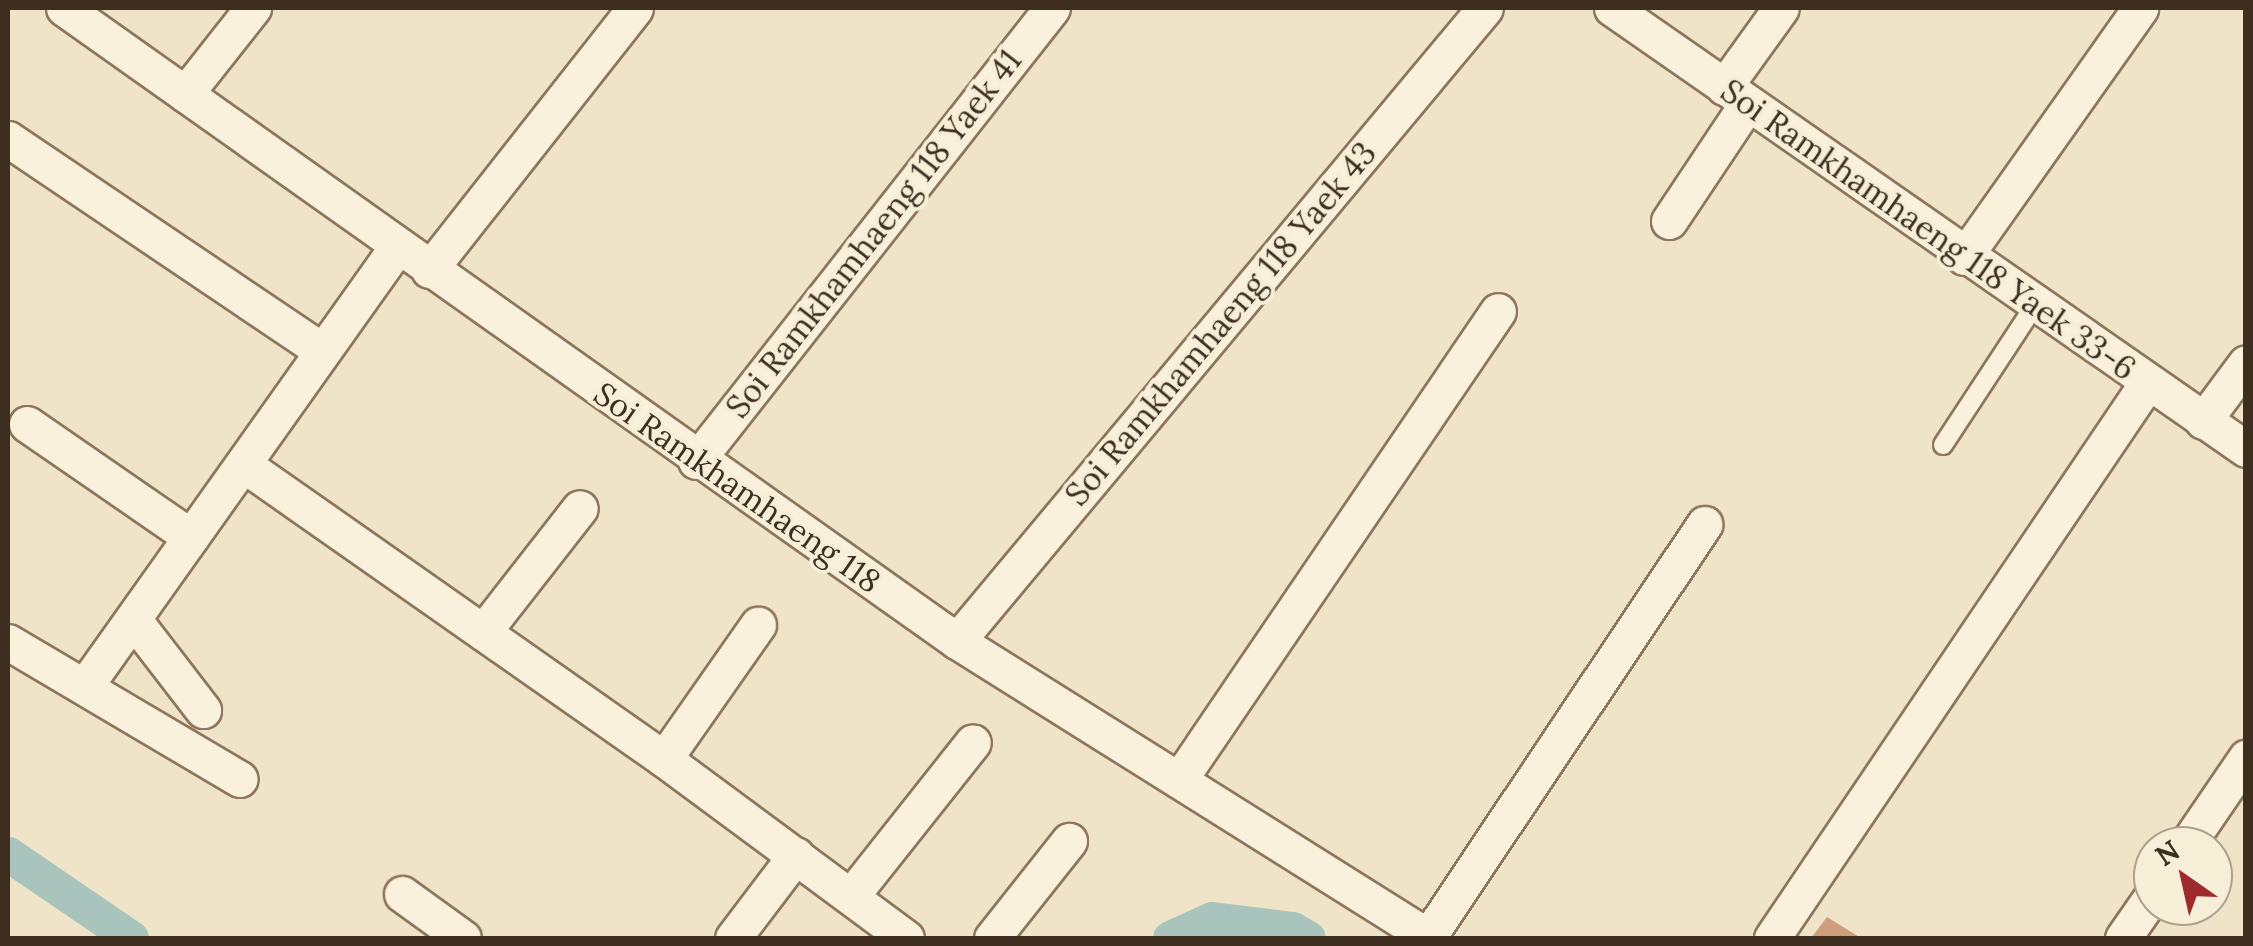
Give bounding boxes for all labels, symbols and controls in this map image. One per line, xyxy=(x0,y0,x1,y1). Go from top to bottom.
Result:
street label: Soi Ramkhamhaeng 118 Yaek 41 xyxy=(718,42,1030,426)
street label: Soi Ramkhamhaeng 118 Yaek 33-6 xyxy=(1713,72,2143,388)
street label: Soi Ramkhamhaeng 118 Yaek 43 xyxy=(1058,134,1384,514)
street label: Soi Ramkhamhaeng 118 xyxy=(586,375,888,601)
north arrow xyxy=(2133,826,2233,926)
text: N xyxy=(2148,832,2186,874)

